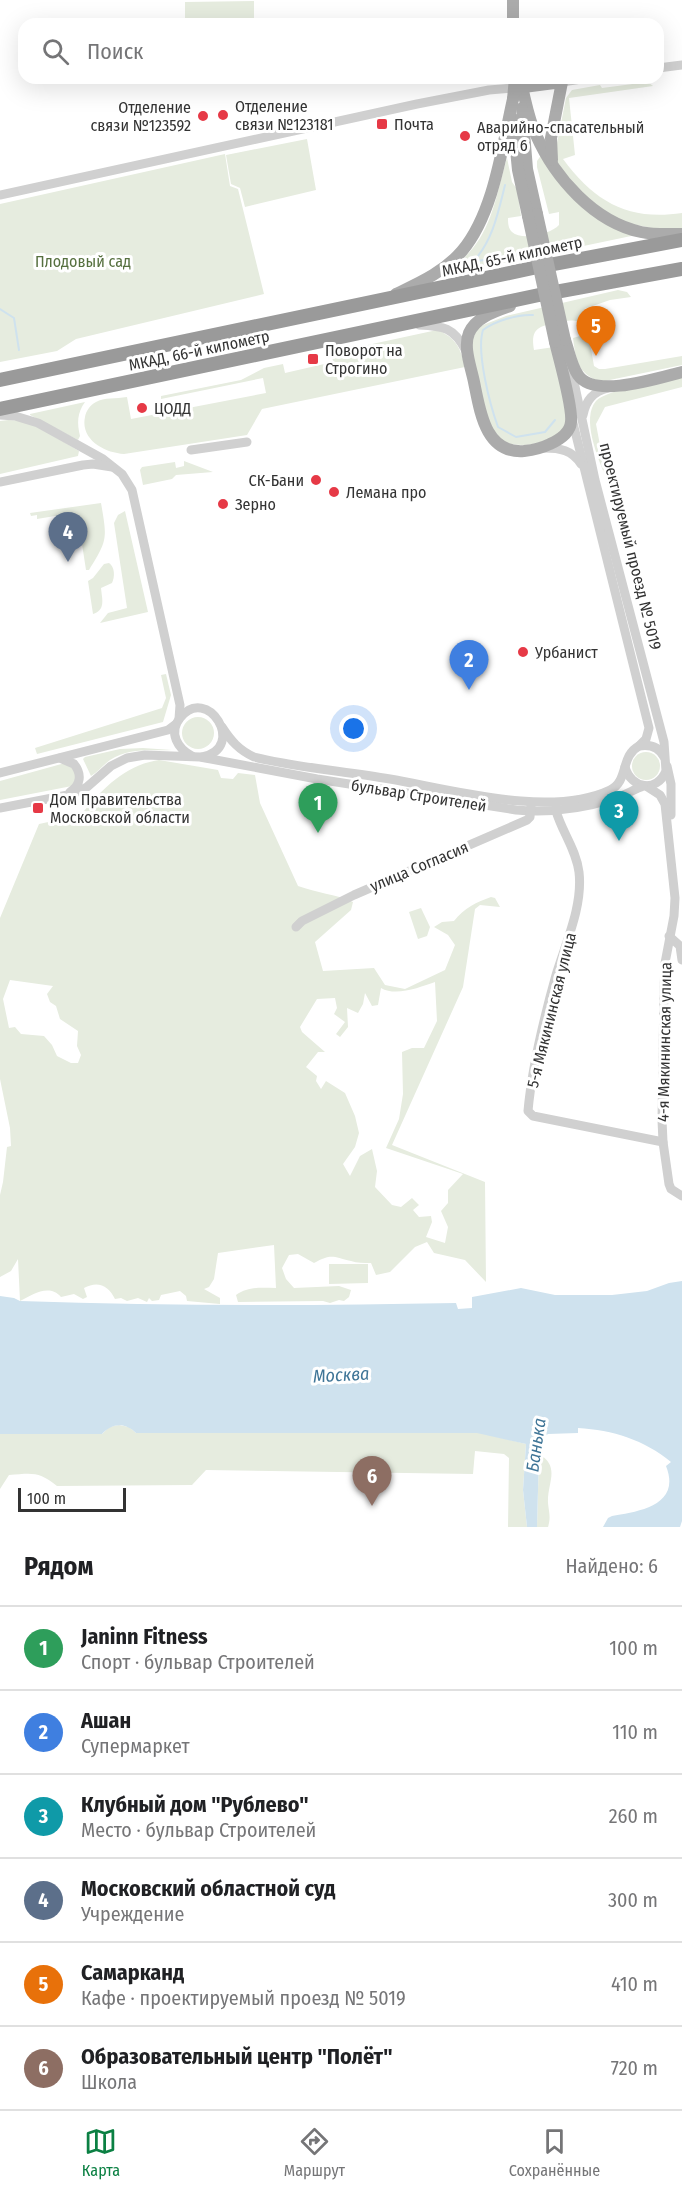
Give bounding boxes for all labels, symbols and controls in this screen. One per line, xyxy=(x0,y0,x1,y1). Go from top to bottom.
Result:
search box xyxy=(18,18,664,84)
icon: search xyxy=(39,35,72,68)
text: Поиск xyxy=(87,38,143,65)
place label: Отделение связи №123181 xyxy=(235,97,334,134)
place label: Отделение связи №123592 xyxy=(91,98,191,135)
marker: Отделение связи №123181 xyxy=(216,108,230,122)
marker: Отделение связи №123592 xyxy=(196,109,210,123)
place label: Почта xyxy=(394,115,434,134)
marker: Почта xyxy=(375,117,389,131)
place label: Аварийно-спасательный отряд 6 xyxy=(477,118,644,155)
marker: Аварийно-спасательный отряд 6 xyxy=(458,129,472,143)
street label: МКАД, 65-й километр xyxy=(440,232,584,281)
park label: Плодовый сад xyxy=(35,252,131,271)
pin: 5 xyxy=(576,306,616,356)
street label: МКАД, 66-й километр xyxy=(127,326,271,375)
place label: Поворот на Строгино xyxy=(325,341,403,378)
marker: Поворот на Строгино xyxy=(306,352,320,366)
place label: ЦОДД xyxy=(154,399,191,418)
marker: ЦОДД xyxy=(135,401,149,415)
street label: проектируемый проезд № 5019 xyxy=(596,441,666,652)
place label: СК-Бани xyxy=(249,471,304,490)
marker: СК-Бани xyxy=(309,473,323,487)
place label: Лемана про xyxy=(346,483,426,502)
marker: Лемана про xyxy=(327,485,341,499)
place label: Зерно xyxy=(235,495,276,514)
marker: Зерно xyxy=(216,497,230,511)
pin: 4 xyxy=(48,512,88,562)
pin: 2 xyxy=(450,640,488,690)
place label: Урбанист xyxy=(534,643,598,662)
marker: Урбанист xyxy=(516,645,530,659)
your location xyxy=(339,714,368,743)
street label: бульвар Строителей xyxy=(350,775,488,816)
pin: 1 xyxy=(298,784,338,833)
place label: Дом Правительства Московской области xyxy=(49,790,190,827)
pin: 3 xyxy=(600,792,638,841)
marker: Дом Правительства Московской области xyxy=(31,801,45,815)
street label: улица Согласия xyxy=(367,837,471,896)
street label: 5-я Мякининская улица xyxy=(523,930,580,1090)
street label: 4-я Мякининская улица xyxy=(654,962,675,1122)
water label: Москва xyxy=(312,1363,370,1387)
water label: Банька xyxy=(521,1417,551,1473)
pin: 6 xyxy=(352,1456,392,1506)
scale bar xyxy=(18,1485,126,1512)
text: 100 m xyxy=(27,1489,66,1508)
text: Рядом xyxy=(24,1551,93,1582)
text: Найдено: 6 xyxy=(565,1554,658,1578)
text: Janinn Fitness xyxy=(81,1623,208,1650)
text: 1 xyxy=(39,1636,48,1660)
text: 100 m xyxy=(609,1636,658,1660)
text: Спорт · бульвар Строителей xyxy=(81,1650,315,1674)
text: Ашан xyxy=(81,1707,131,1734)
text: 2 xyxy=(39,1720,48,1744)
text: 110 m xyxy=(612,1720,658,1744)
text: Супермаркет xyxy=(81,1734,190,1758)
text: Клубный дом "Рублево" xyxy=(81,1791,309,1818)
text: 3 xyxy=(39,1804,48,1828)
text: 260 m xyxy=(609,1804,658,1828)
text: Место · бульвар Строителей xyxy=(81,1818,316,1842)
text: Московский областной суд xyxy=(81,1875,335,1902)
text: 4 xyxy=(38,1888,49,1912)
text: 300 m xyxy=(608,1888,658,1912)
text: Учреждение xyxy=(81,1902,184,1926)
text: Самарканд xyxy=(81,1959,184,1986)
text: 5 xyxy=(39,1972,48,1996)
text: 410 m xyxy=(611,1972,658,1996)
text: Кафе · проектируемый проезд № 5019 xyxy=(81,1986,406,2010)
text: Образовательный центр "Полёт" xyxy=(81,2043,393,2070)
text: 6 xyxy=(38,2056,49,2080)
text: 720 m xyxy=(611,2056,658,2080)
text: Школа xyxy=(81,2070,137,2094)
tab: Карта xyxy=(82,2125,120,2180)
tab: Маршрут xyxy=(284,2125,345,2180)
tab: Сохранённые xyxy=(509,2125,600,2180)

